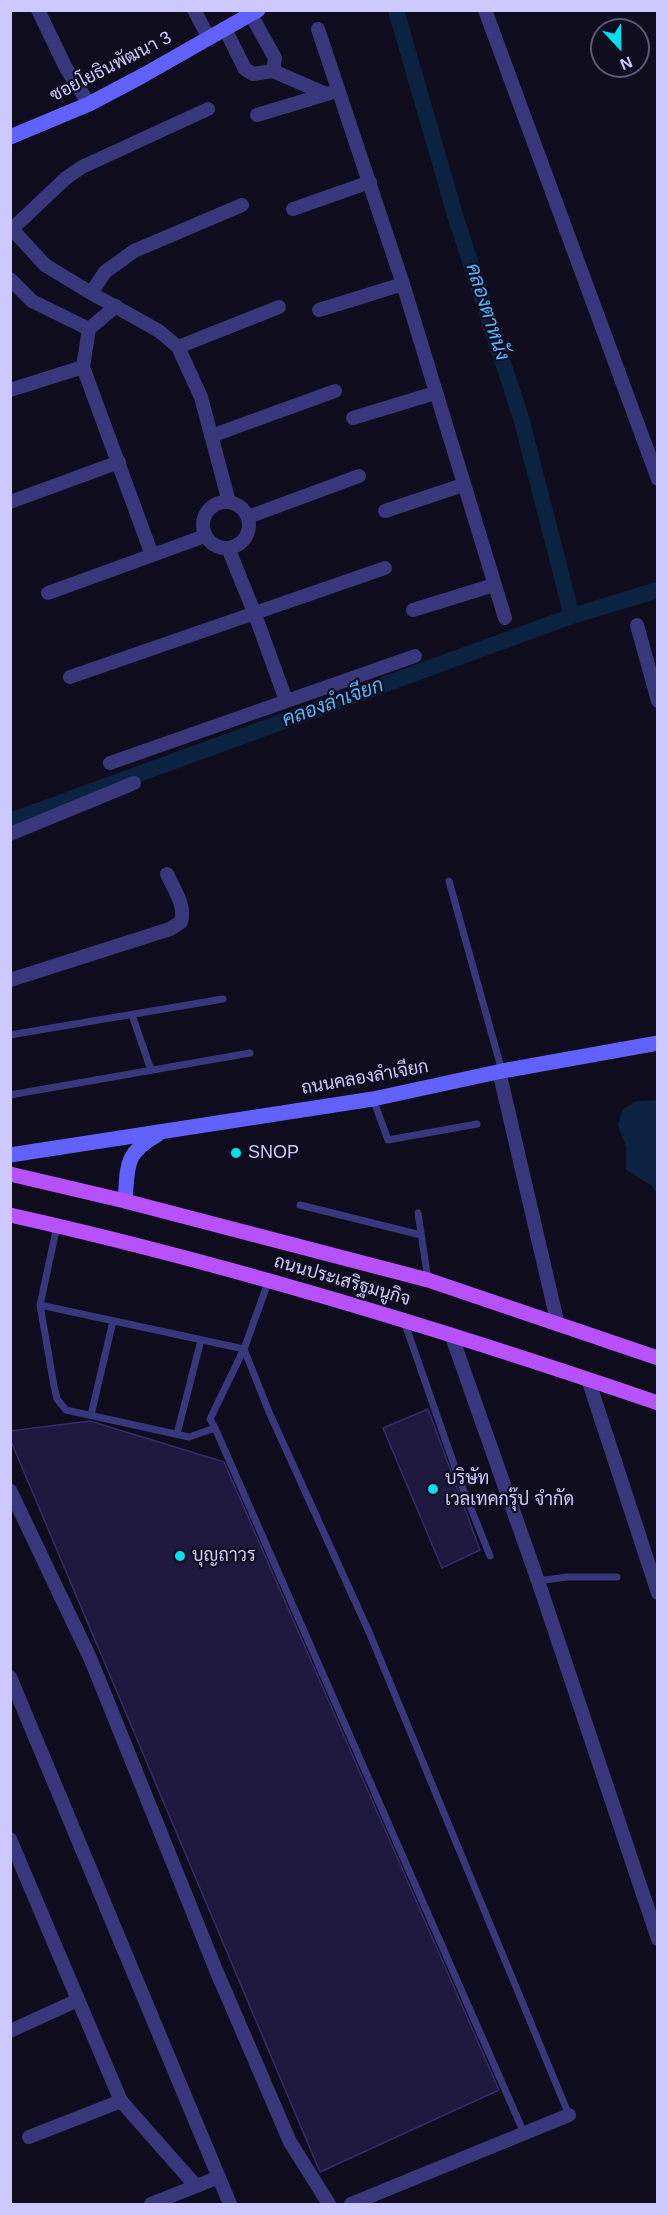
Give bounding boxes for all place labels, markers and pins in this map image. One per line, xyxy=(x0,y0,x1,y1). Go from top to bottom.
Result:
place label: SNOP xyxy=(248,1142,299,1164)
marker: SNOP xyxy=(229,1146,243,1160)
place label: บริษัท เวลเทคกรุ๊ป จำกัด xyxy=(445,1468,574,1510)
marker: บริษัท เวลเทคกรุ๊ป จำกัด xyxy=(426,1482,440,1496)
place label: บุญถาวร xyxy=(192,1545,256,1567)
marker: บุญถาวร xyxy=(173,1549,187,1563)

